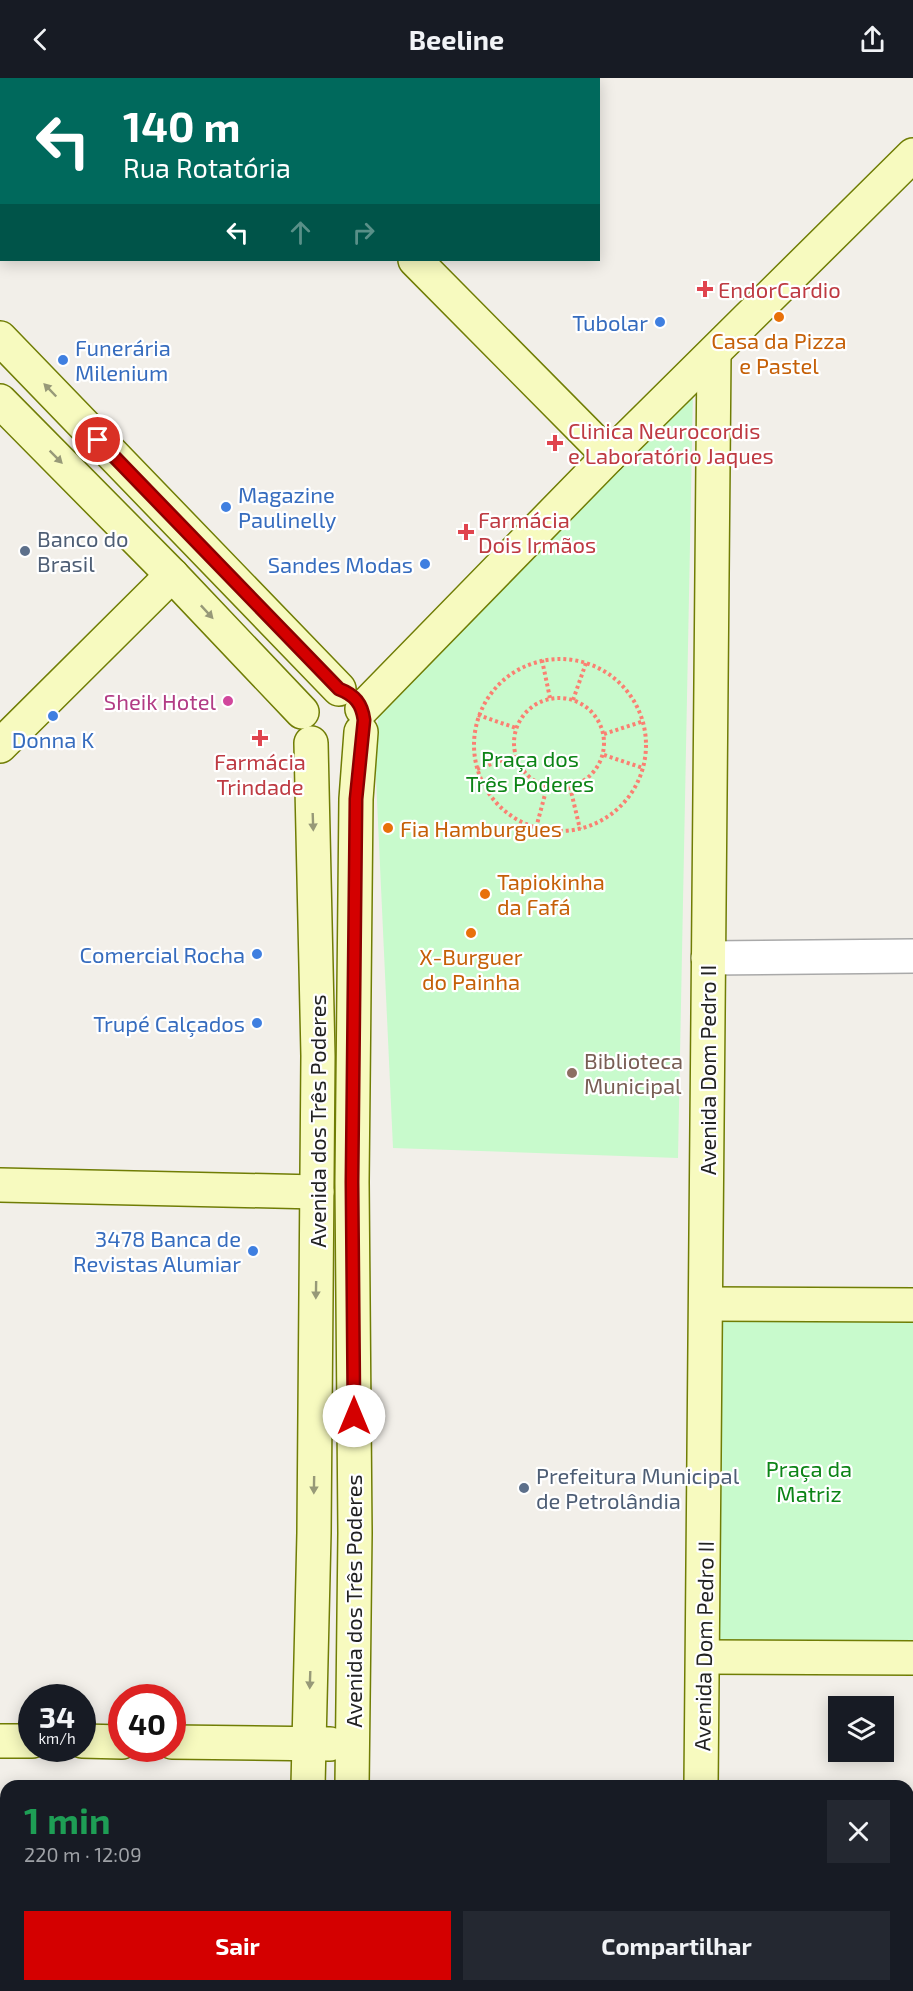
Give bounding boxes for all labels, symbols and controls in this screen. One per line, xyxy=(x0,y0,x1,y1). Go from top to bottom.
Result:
icon: back xyxy=(24,23,57,56)
text: Beeline xyxy=(409,23,504,55)
icon: share xyxy=(856,23,889,56)
text: 140 m xyxy=(123,100,240,150)
icon: left xyxy=(24,102,102,180)
text: Rua Rotatória xyxy=(123,151,291,183)
icon: left xyxy=(221,216,254,249)
icon: ahead xyxy=(284,216,317,249)
icon: right xyxy=(347,216,380,249)
place label: EndorCardio xyxy=(718,276,841,302)
marker: EndorCardio xyxy=(696,280,714,298)
place label: Tubolar xyxy=(572,309,648,335)
marker: Casa da Pizza e Pastel xyxy=(772,310,786,324)
marker: Tubolar xyxy=(653,315,667,329)
place label: Casa da Pizza e Pastel xyxy=(711,327,847,378)
place label: Funerária Milenium xyxy=(75,334,171,385)
marker: Funerária Milenium xyxy=(56,353,70,367)
one-way arrow xyxy=(44,384,58,398)
pin xyxy=(72,414,123,465)
place label: Clinica Neurocordis e Laboratório Jaques xyxy=(568,417,774,468)
icon: arrive xyxy=(81,423,114,456)
marker: Clinica Neurocordis e Laboratório Jaques xyxy=(546,434,564,452)
one-way arrow xyxy=(48,450,62,464)
place label: Magazine Paulinelly xyxy=(238,481,337,532)
marker: Magazine Paulinelly xyxy=(219,500,233,514)
place label: Farmácia Dois Irmãos xyxy=(478,506,596,557)
place label: Banco do Brasil xyxy=(37,525,129,576)
marker: Farmácia Dois Irmãos xyxy=(459,525,473,539)
marker: Banco do Brasil xyxy=(18,544,32,558)
place label: Sandes Modas xyxy=(268,551,413,577)
marker: Sandes Modas xyxy=(418,557,432,571)
one-way arrow xyxy=(199,605,213,619)
place label: Sheik Hotel xyxy=(104,688,216,714)
marker: Sheik Hotel xyxy=(221,694,235,708)
marker: Donna K xyxy=(46,709,60,723)
place label: Donna K xyxy=(12,726,94,752)
marker: Farmácia Trindade xyxy=(253,731,267,745)
park label: Praça dos Três Poderes xyxy=(466,745,594,796)
place label: Farmácia Trindade xyxy=(214,748,306,799)
one-way arrow xyxy=(309,813,318,832)
place label: Fia Hamburgues xyxy=(400,815,562,841)
marker: Fia Hamburgues xyxy=(381,821,395,835)
place label: Tapiokinha da Fafá xyxy=(497,868,605,919)
marker: Tapiokinha da Fafá xyxy=(478,887,492,901)
marker: X-Burguer do Painha xyxy=(464,926,478,940)
place label: Comercial Rocha xyxy=(80,941,245,967)
place label: X-Burguer do Painha xyxy=(419,943,523,994)
marker: Comercial Rocha xyxy=(250,947,264,961)
street label: Avenida Dom Pedro II xyxy=(694,965,720,1175)
street label: Avenida dos Três Poderes xyxy=(304,994,330,1248)
place label: Trupé Calçados xyxy=(93,1010,245,1038)
marker: Trupé Calçados xyxy=(250,1016,264,1030)
place label: Biblioteca Municipal xyxy=(584,1047,683,1098)
marker: Biblioteca Municipal xyxy=(565,1066,579,1080)
place label: 3478 Banca de Revistas Alumiar xyxy=(73,1225,241,1276)
marker: 3478 Banca de Revistas Alumiar xyxy=(246,1244,260,1258)
one-way arrow xyxy=(311,1281,321,1300)
position arrow xyxy=(322,1384,386,1448)
park label: Praça da Matriz xyxy=(766,1455,852,1506)
place label: Prefeitura Municipal de Petrolândia xyxy=(536,1462,740,1513)
street label: Avenida dos Três Poderes xyxy=(340,1474,366,1728)
one-way arrow xyxy=(310,1476,319,1495)
marker: Prefeitura Municipal de Petrolândia xyxy=(517,1481,531,1495)
street label: Avenida Dom Pedro II xyxy=(688,1541,718,1751)
one-way arrow xyxy=(305,1671,314,1690)
speed limit sign: 40 xyxy=(108,1684,186,1762)
map controls xyxy=(828,1696,894,1762)
button: layers xyxy=(828,1696,894,1762)
text: 34 xyxy=(39,1698,75,1734)
text: km/h xyxy=(38,1729,76,1747)
text: 1 min xyxy=(24,1798,111,1841)
button: close xyxy=(827,1800,890,1863)
text: 220 m · 12:09 xyxy=(24,1842,142,1866)
button: Sair xyxy=(24,1911,451,1980)
button: Compartilhar xyxy=(463,1911,890,1980)

